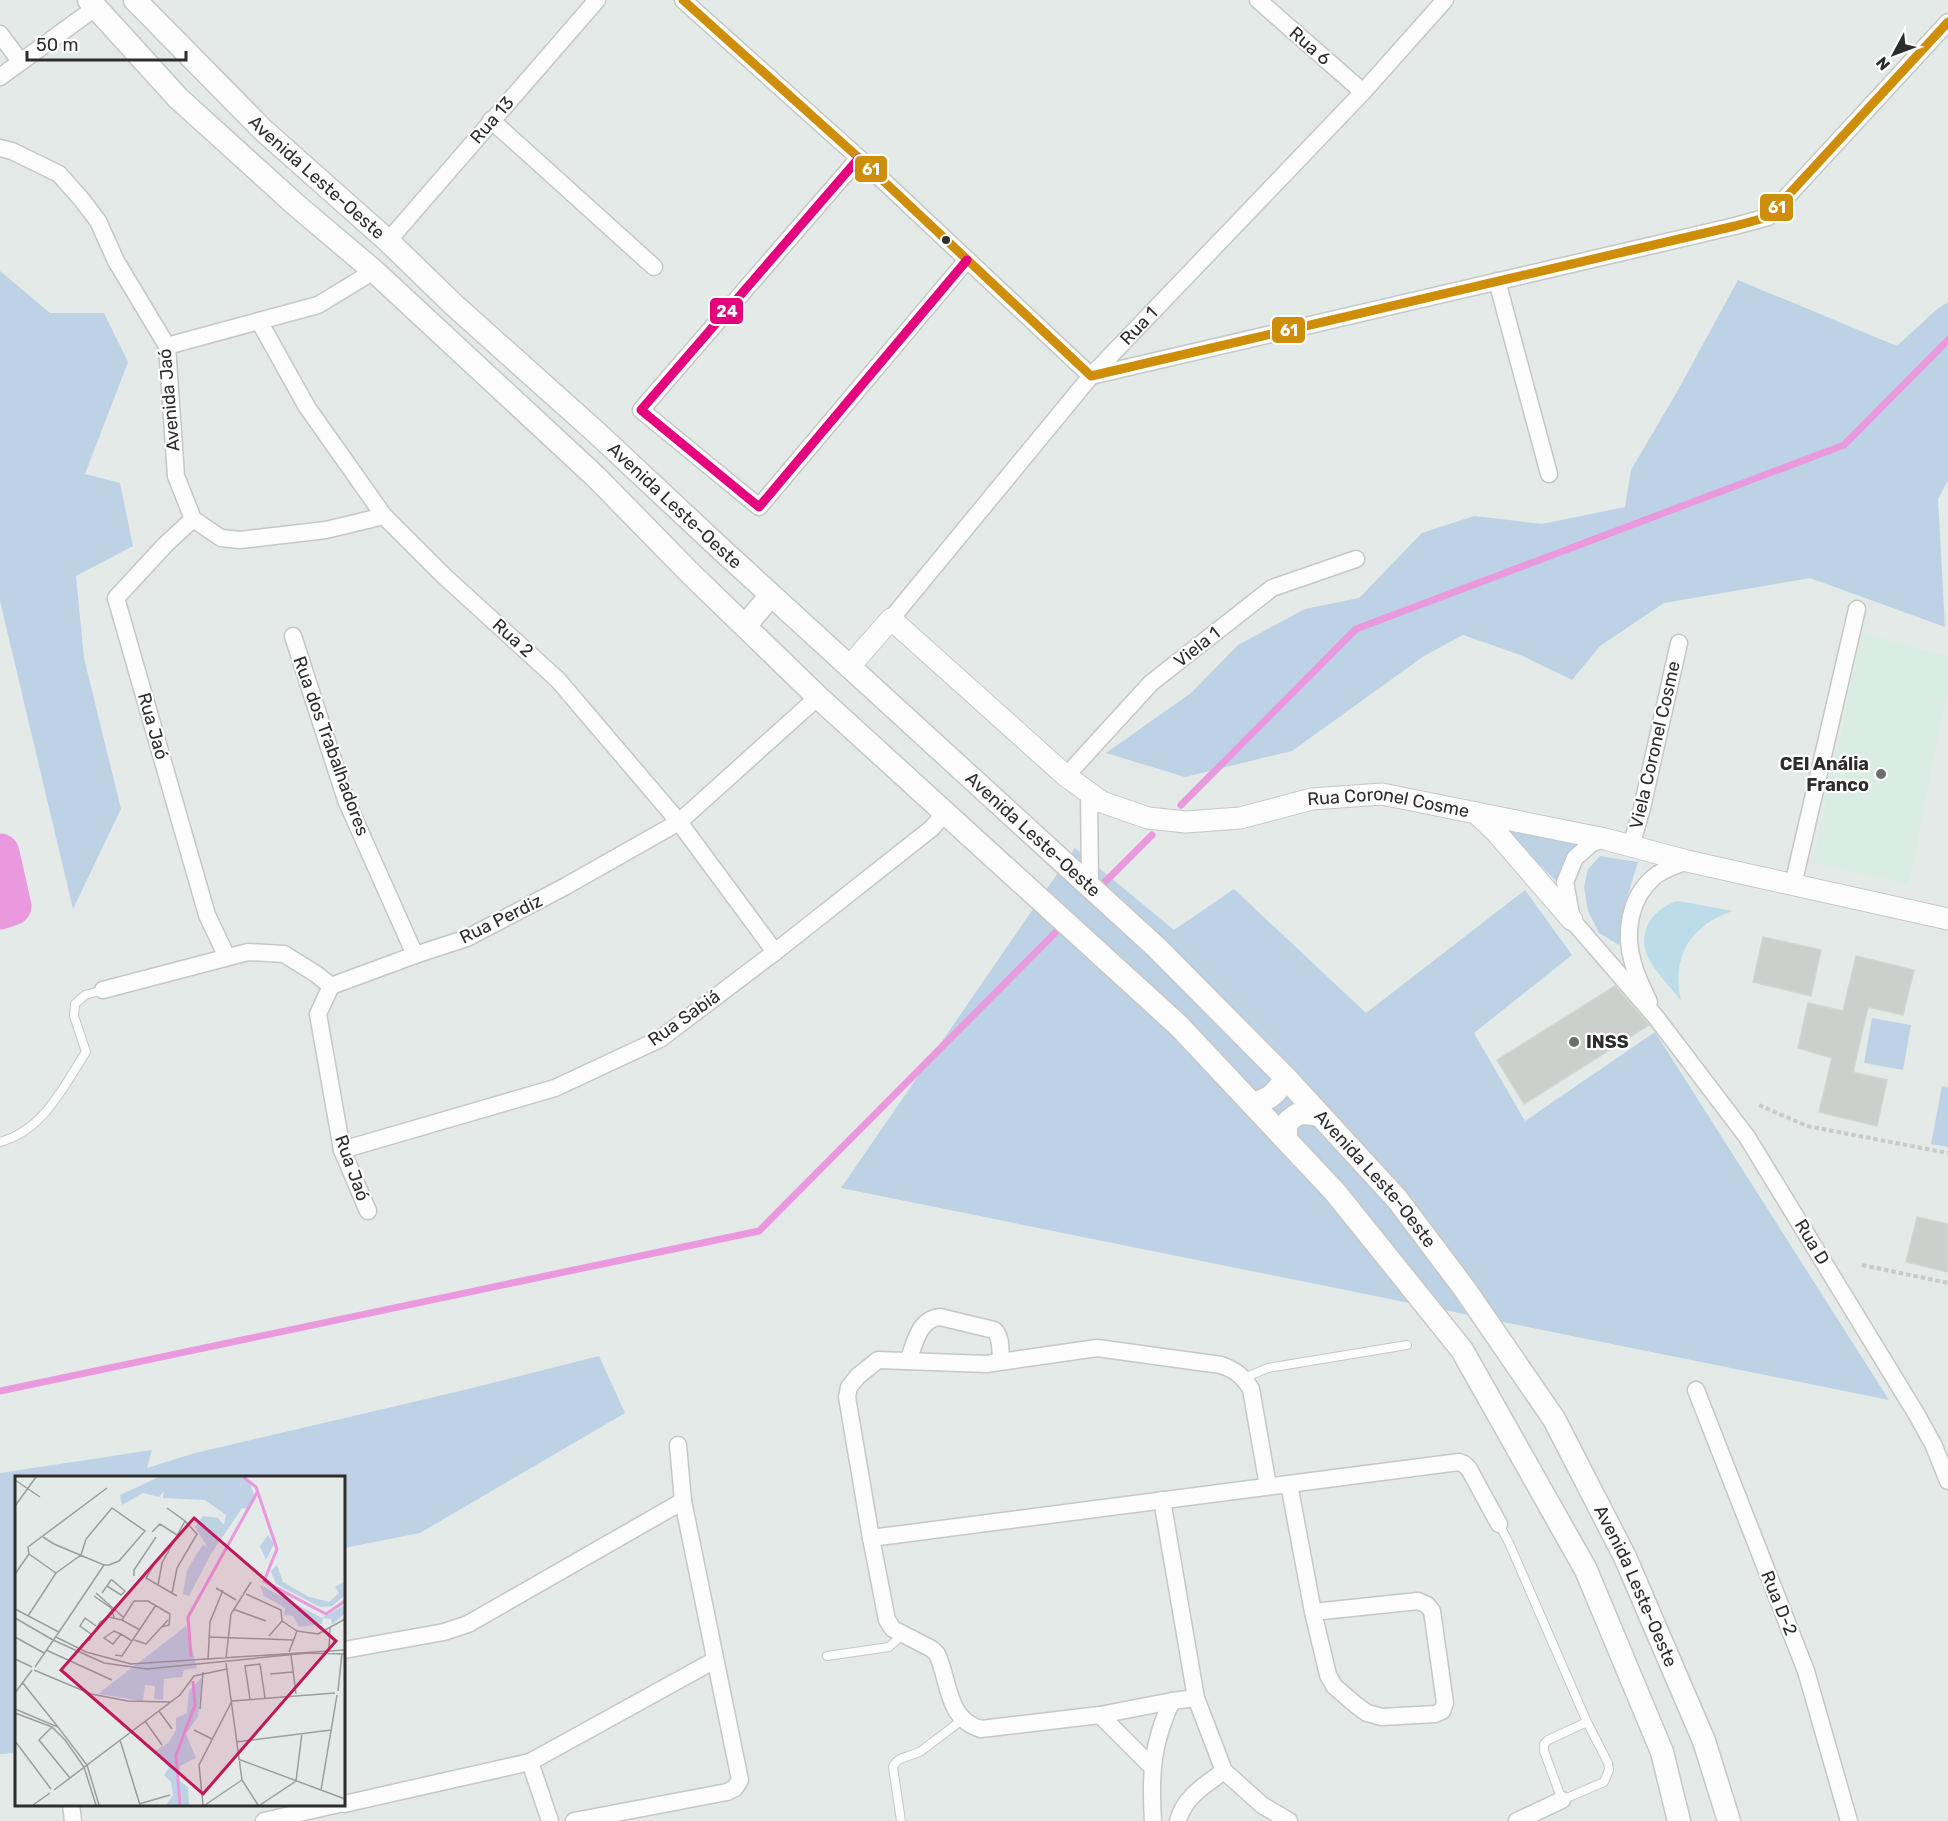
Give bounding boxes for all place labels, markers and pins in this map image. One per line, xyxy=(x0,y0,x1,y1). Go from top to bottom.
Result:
unlabelled marker xyxy=(940,234,952,246)
place label: CEI Anália Franco xyxy=(1780,753,1869,796)
marker: CEI Anália Franco xyxy=(1874,767,1888,781)
place label: INSS xyxy=(1586,1031,1629,1053)
marker: INSS xyxy=(1567,1035,1581,1049)

